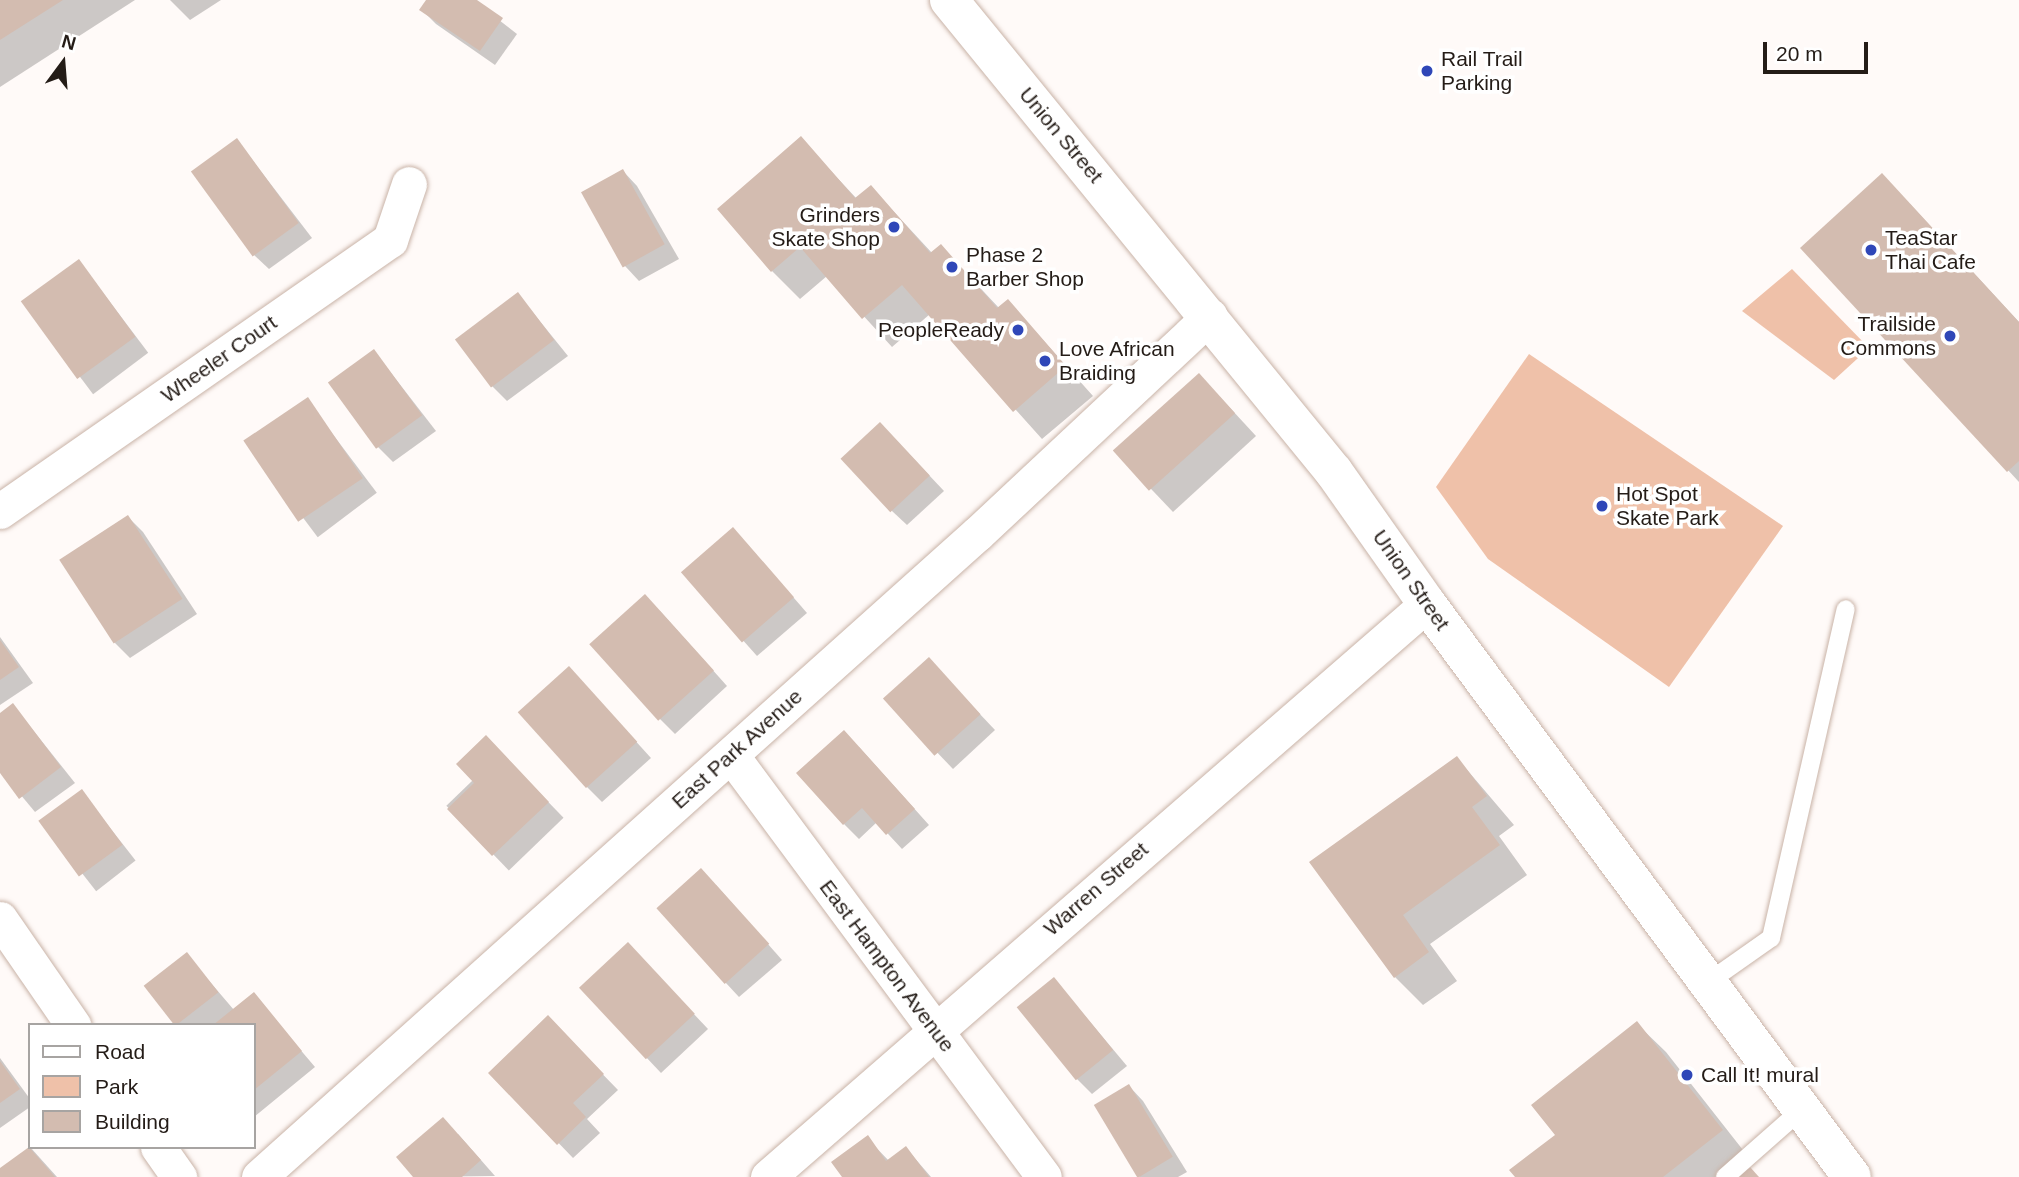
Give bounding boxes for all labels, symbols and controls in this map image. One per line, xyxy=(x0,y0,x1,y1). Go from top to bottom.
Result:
north arrow xyxy=(28,28,98,98)
scale bar xyxy=(1767,28,1872,72)
text: N xyxy=(59,30,78,54)
text: 20 m xyxy=(1776,42,1823,65)
place label: Rail Trail Parking xyxy=(1441,46,1523,96)
marker: Rail Trail Parking xyxy=(1419,63,1435,79)
street label: Union Street xyxy=(1014,82,1108,188)
place label: Grinders Skate Shop xyxy=(771,202,880,252)
marker: Grinders Skate Shop xyxy=(886,219,902,235)
place label: TeaStar Thai Cafe xyxy=(1885,225,1976,275)
place label: Phase 2 Barber Shop xyxy=(966,242,1084,292)
marker: TeaStar Thai Cafe xyxy=(1863,242,1879,258)
marker: Phase 2 Barber Shop xyxy=(944,259,960,275)
street label: Wheeler Court xyxy=(156,310,282,408)
place label: Trailside Commons xyxy=(1840,311,1936,361)
place label: PeopleReady xyxy=(878,317,1004,343)
marker: PeopleReady xyxy=(1010,322,1026,338)
marker: Trailside Commons xyxy=(1942,328,1958,344)
place label: Love African Braiding xyxy=(1059,336,1176,386)
marker: Love African Braiding xyxy=(1037,353,1053,369)
place label: Hot Spot Skate Park xyxy=(1616,481,1719,531)
marker: Hot Spot Skate Park xyxy=(1594,498,1610,514)
street label: Union Street xyxy=(1367,525,1455,635)
street label: East Park Avenue xyxy=(666,684,808,814)
street label: Warren Street xyxy=(1039,837,1153,941)
street label: East Hampton Avenue xyxy=(814,875,960,1057)
legend xyxy=(28,1023,256,1149)
text: Road xyxy=(95,1040,145,1063)
place label: Call It! mural xyxy=(1701,1062,1819,1088)
marker: Call It! mural xyxy=(1679,1067,1695,1083)
text: Park xyxy=(95,1075,138,1098)
text: Building xyxy=(95,1110,170,1133)

